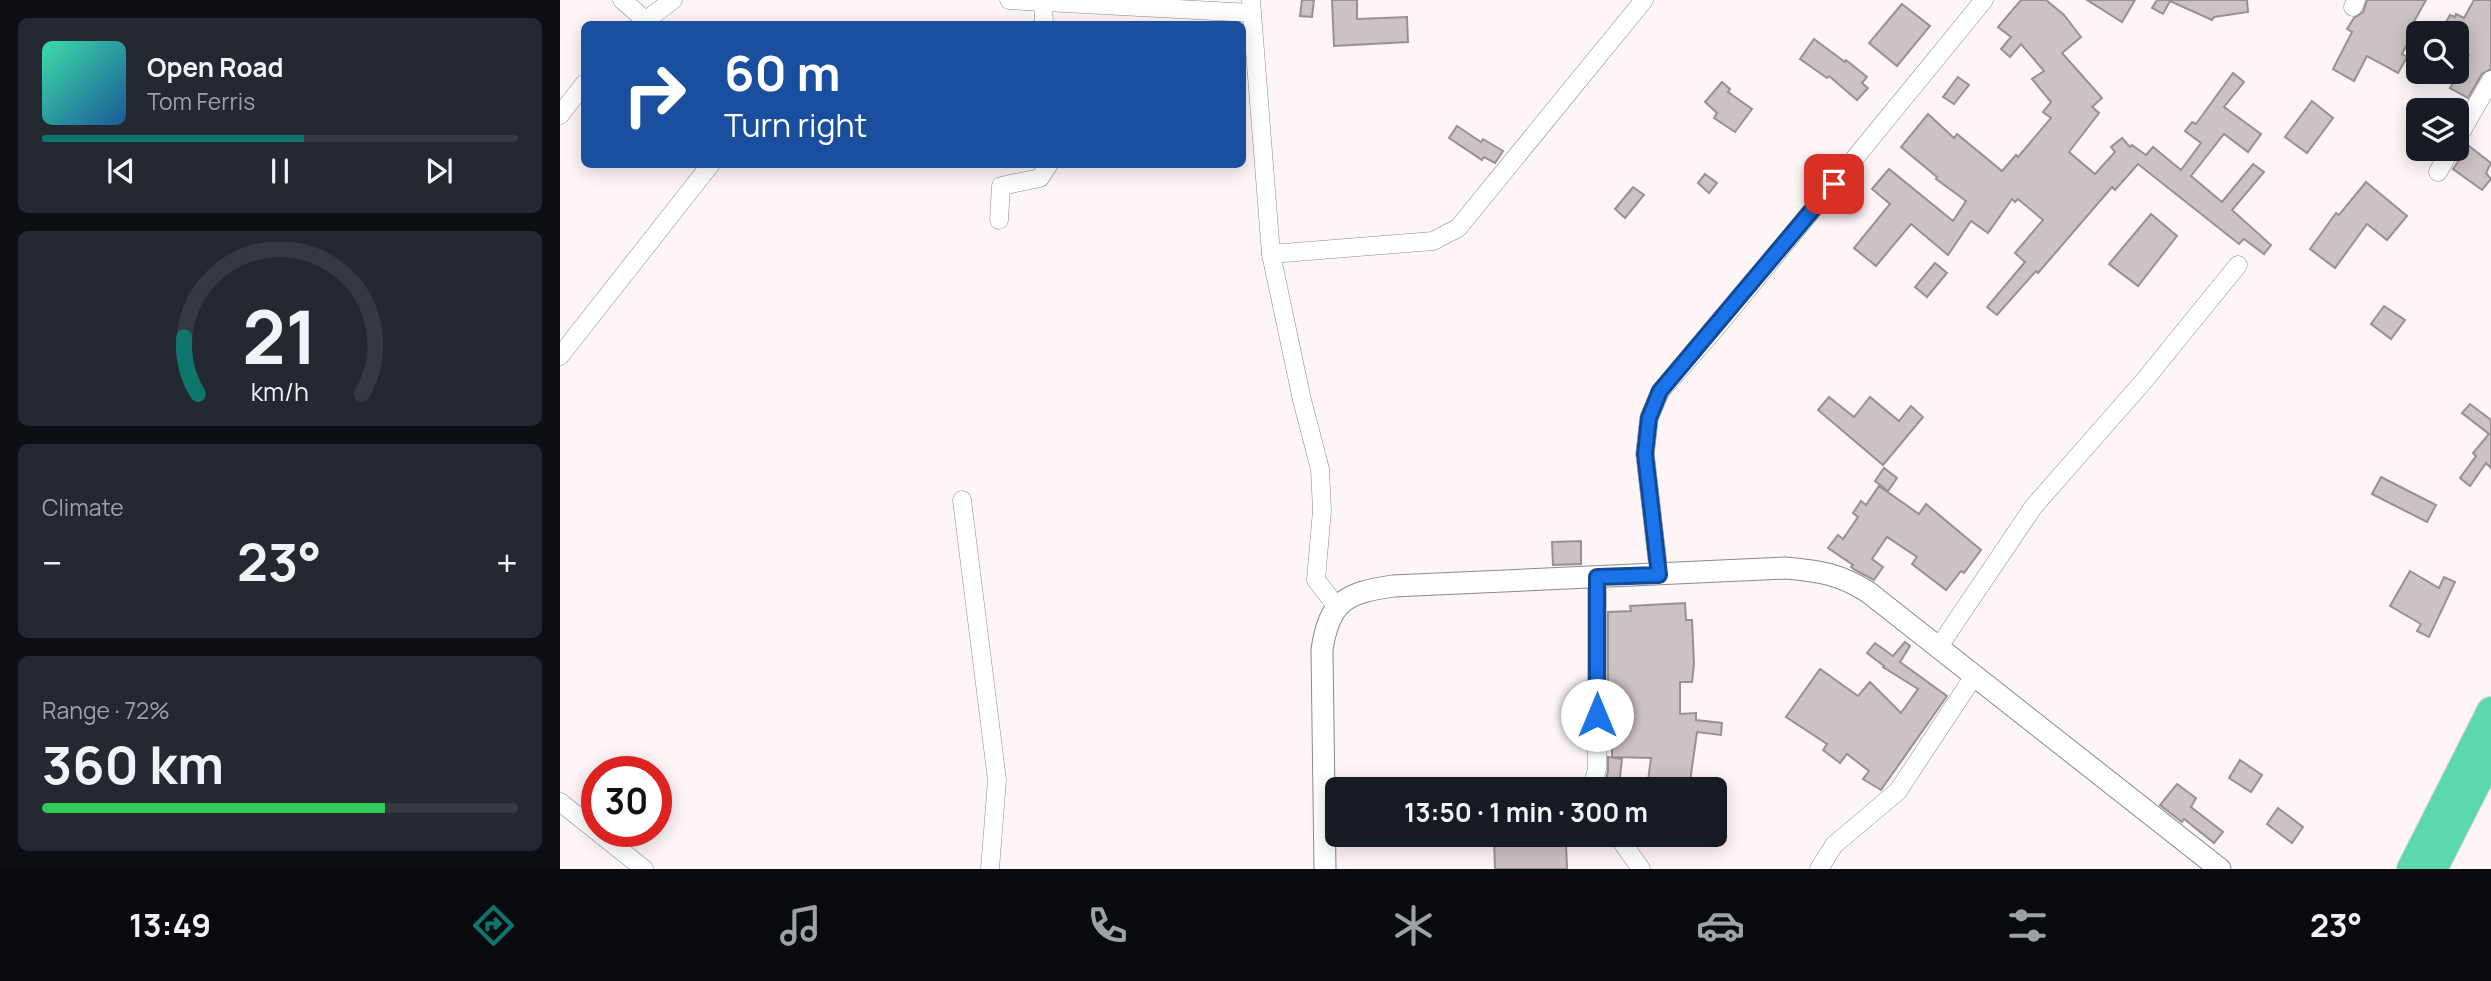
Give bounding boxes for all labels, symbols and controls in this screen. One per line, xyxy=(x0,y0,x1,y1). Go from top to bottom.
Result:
map controls xyxy=(2406,21,2469,161)
button: search xyxy=(2406,21,2469,84)
text: 60 m xyxy=(724,39,841,106)
text: Open Road xyxy=(147,49,283,85)
icon: right xyxy=(609,49,700,140)
text: Tom Ferris xyxy=(147,85,255,117)
button: layers xyxy=(2406,98,2469,161)
text: Turn right xyxy=(724,103,867,147)
icon: previous xyxy=(102,152,140,190)
icon: pause xyxy=(261,152,299,190)
icon: next xyxy=(420,152,458,190)
pin xyxy=(1804,154,1864,214)
icon: arrive xyxy=(1815,165,1853,203)
text: 21 xyxy=(242,287,318,387)
text: km/h xyxy=(251,374,309,409)
text: Climate xyxy=(42,491,124,523)
text: 23° xyxy=(237,526,322,597)
text: − xyxy=(42,536,63,588)
text: + xyxy=(496,536,518,588)
position arrow xyxy=(1560,678,1634,752)
text: Range · 72% xyxy=(42,694,170,726)
text: 360 km xyxy=(42,729,224,800)
speed limit sign: 30 xyxy=(581,756,672,847)
text: 13:50 · 1 min · 300 m xyxy=(1404,794,1648,830)
icon: directions xyxy=(469,901,518,950)
icon: music xyxy=(776,901,825,950)
icon: phone xyxy=(1083,901,1132,950)
icon: climate xyxy=(1389,901,1438,950)
icon: car xyxy=(1696,901,1745,950)
icon: filters xyxy=(2003,901,2052,950)
text: 13:49 xyxy=(129,903,211,947)
text: 23° xyxy=(2310,903,2362,947)

